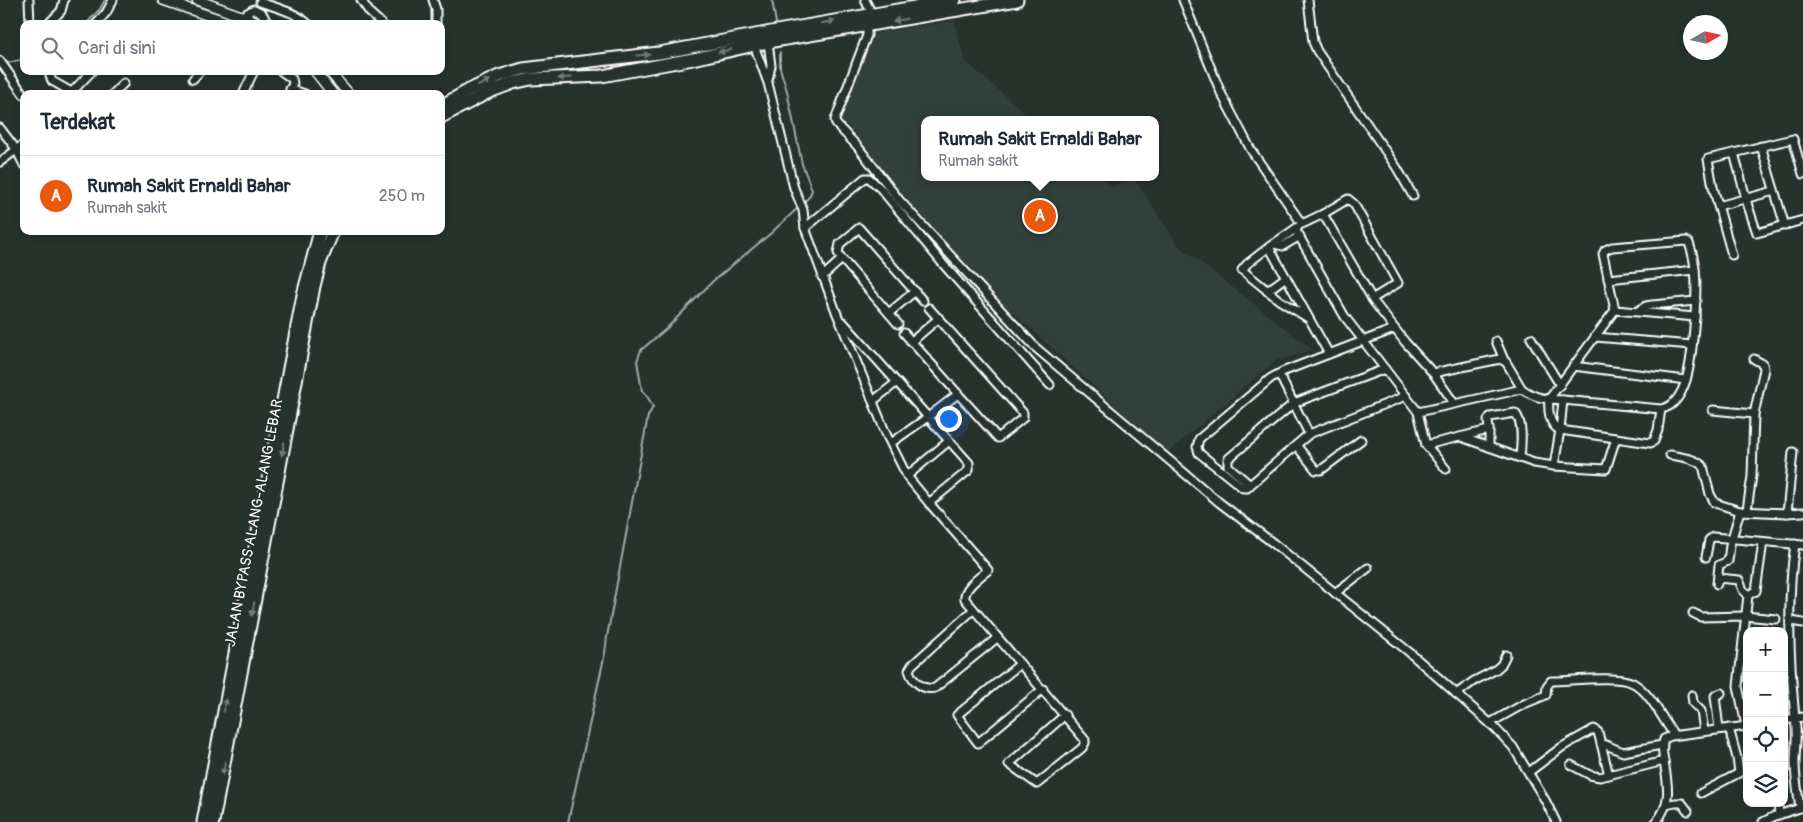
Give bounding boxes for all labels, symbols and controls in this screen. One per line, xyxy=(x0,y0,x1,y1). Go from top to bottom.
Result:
north arrow xyxy=(1683,15,1728,60)
one-way arrow xyxy=(892,16,908,24)
one-way arrow xyxy=(820,17,836,25)
search box xyxy=(20,20,445,75)
icon: search xyxy=(38,34,66,62)
text: Cari di sini xyxy=(78,36,155,60)
one-way arrow xyxy=(718,47,733,55)
one-way arrow xyxy=(635,51,651,59)
one-way arrow xyxy=(557,74,573,82)
one-way arrow xyxy=(477,79,491,87)
text: Terdekat xyxy=(40,109,115,136)
popup xyxy=(921,116,1159,181)
text: Rumah Sakit Ernaldi Bahar xyxy=(938,127,1142,151)
text: Rumah sakit xyxy=(938,151,1018,171)
text: Rumah Sakit Ernaldi Bahar xyxy=(87,174,290,198)
text: A xyxy=(51,186,61,206)
text: 250 m xyxy=(379,186,425,206)
pin: A xyxy=(1024,197,1056,235)
text: Rumah sakit xyxy=(87,198,167,218)
street label: JALAN BYPASS ALANG-ALANG LEBAR xyxy=(221,397,287,648)
your location xyxy=(936,406,962,432)
one-way arrow xyxy=(279,441,287,457)
one-way arrow xyxy=(249,601,257,617)
map controls xyxy=(1743,627,1788,807)
button: + xyxy=(1743,627,1788,672)
button: − xyxy=(1743,672,1788,717)
one-way arrow xyxy=(222,697,230,713)
button: locate xyxy=(1743,717,1788,762)
one-way arrow xyxy=(219,761,227,777)
button: layers xyxy=(1743,762,1788,807)

